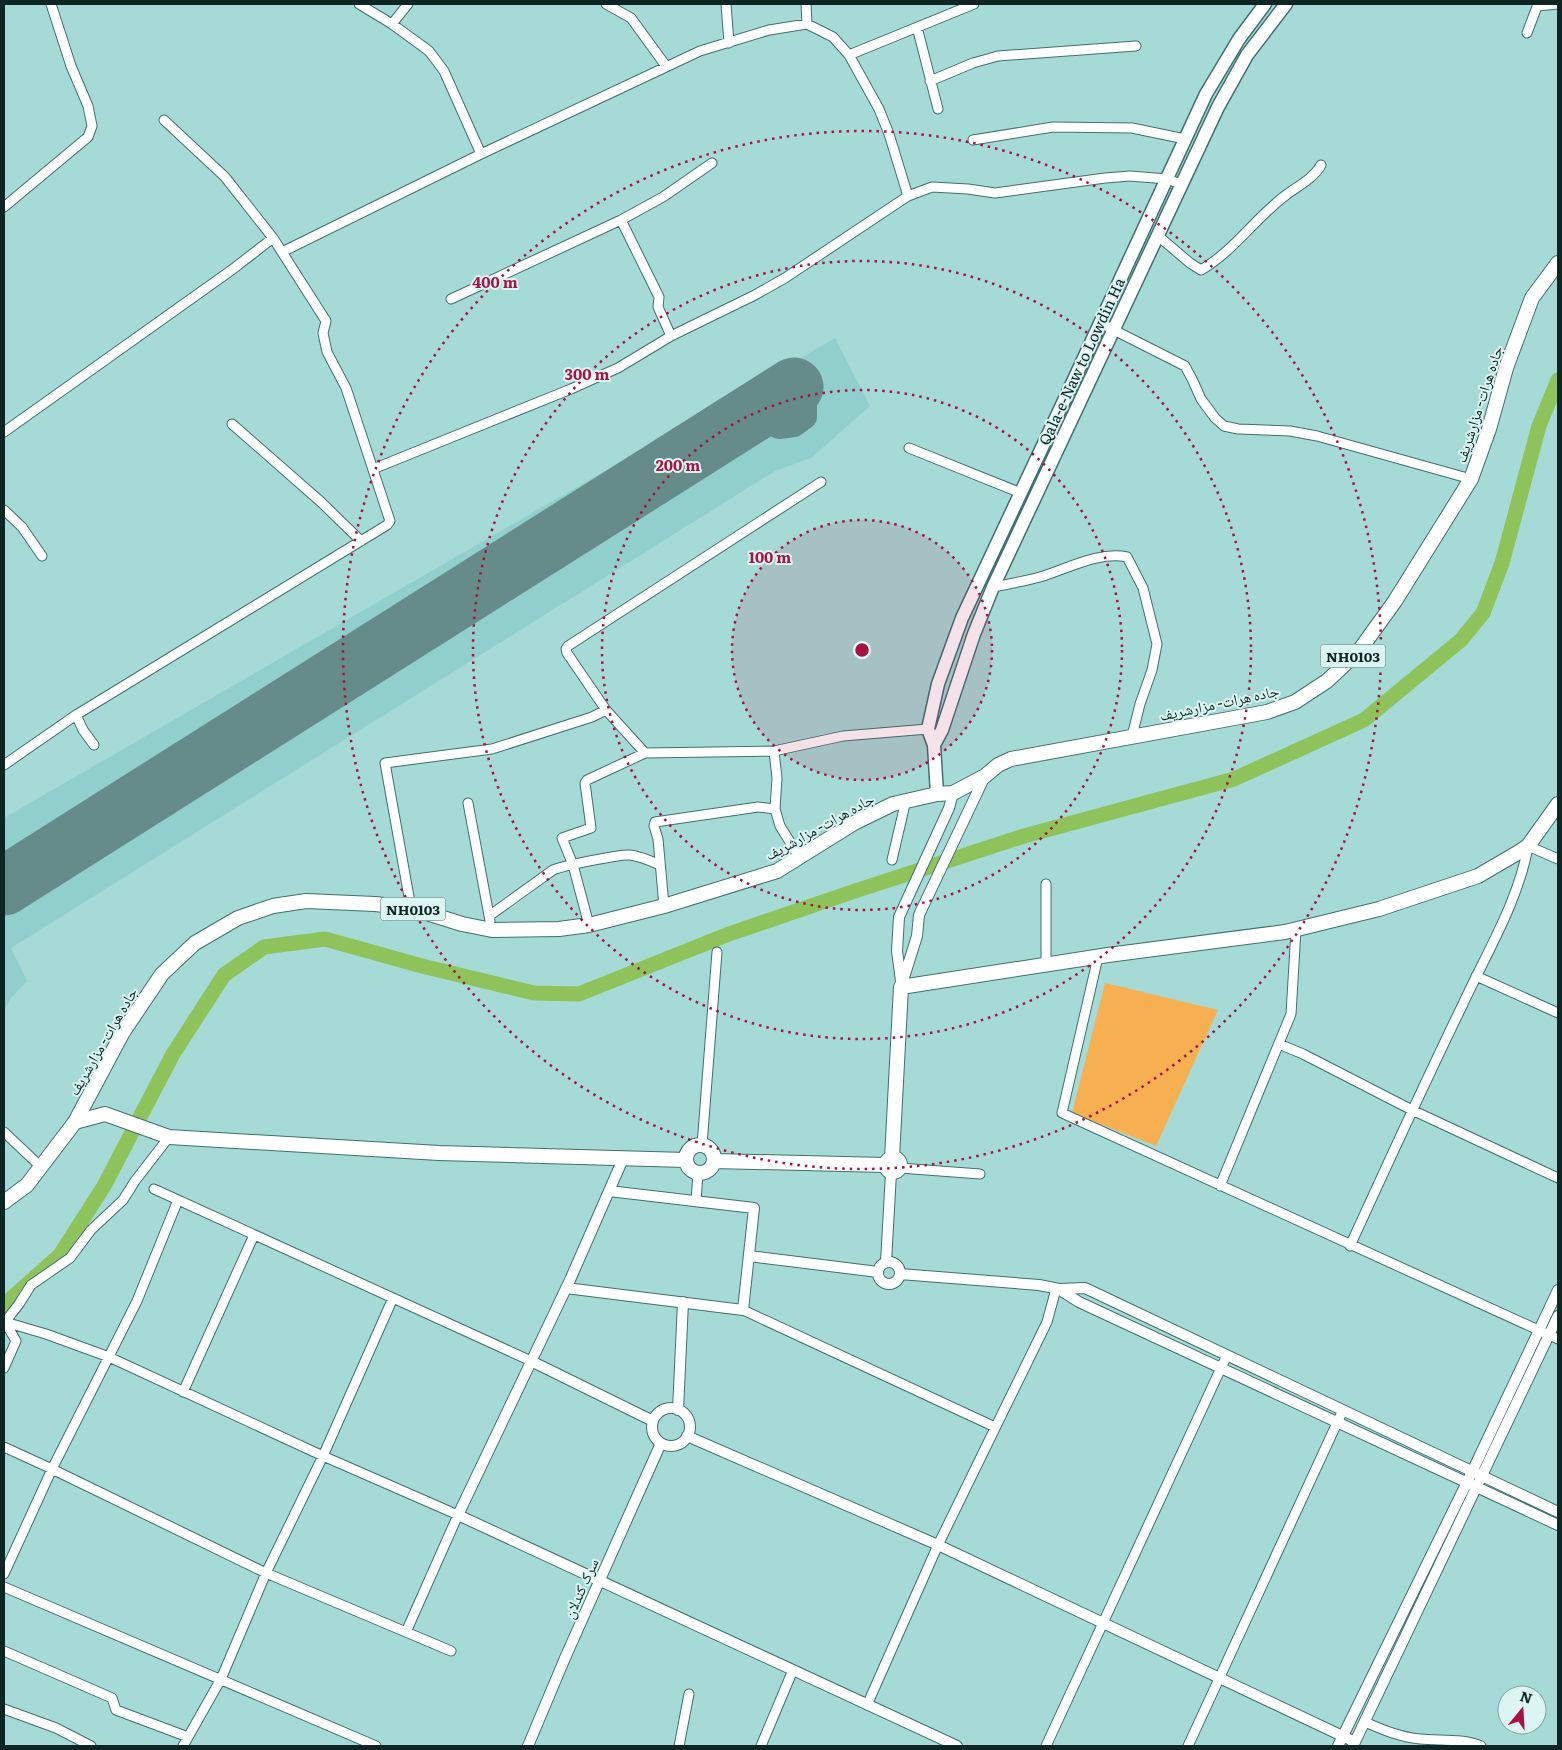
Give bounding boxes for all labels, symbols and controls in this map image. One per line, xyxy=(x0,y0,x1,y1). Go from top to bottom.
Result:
text: 400 m xyxy=(472,270,518,293)
street label: Qala-e-Naw to Lowdin Ha xyxy=(1032,273,1130,449)
street label: جاده هرات- مزارشریف xyxy=(1448,342,1508,465)
text: 300 m xyxy=(565,362,609,385)
text: 200 m xyxy=(656,453,700,476)
text: 100 m xyxy=(749,545,791,568)
centre of rings xyxy=(853,641,871,659)
road number: NH0103 xyxy=(1320,644,1386,668)
street label: جاده هرات- مزارشریف xyxy=(1157,678,1281,726)
street label: جاده هرات- مزارشریف xyxy=(760,786,878,865)
road number: NH0103 xyxy=(380,898,446,921)
street label: جاده هرات- مزارشریف xyxy=(62,982,143,1099)
street label: سرک کندلان xyxy=(556,1554,604,1622)
north arrow xyxy=(1497,1685,1547,1735)
text: N xyxy=(1518,1685,1535,1708)

